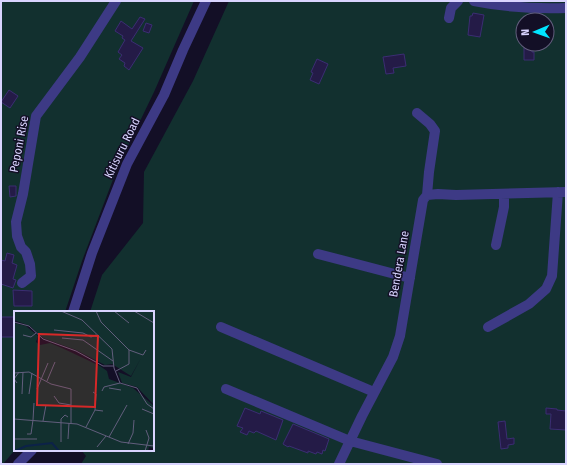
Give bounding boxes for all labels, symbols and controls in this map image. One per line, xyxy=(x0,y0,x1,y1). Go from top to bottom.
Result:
north arrow xyxy=(515,12,555,52)
text: N xyxy=(519,29,532,36)
street label: Peponi Rise xyxy=(7,114,31,173)
street label: Kitisuru Road xyxy=(101,115,143,181)
street label: Bendera Lane xyxy=(386,230,412,298)
inset map xyxy=(14,311,154,451)

